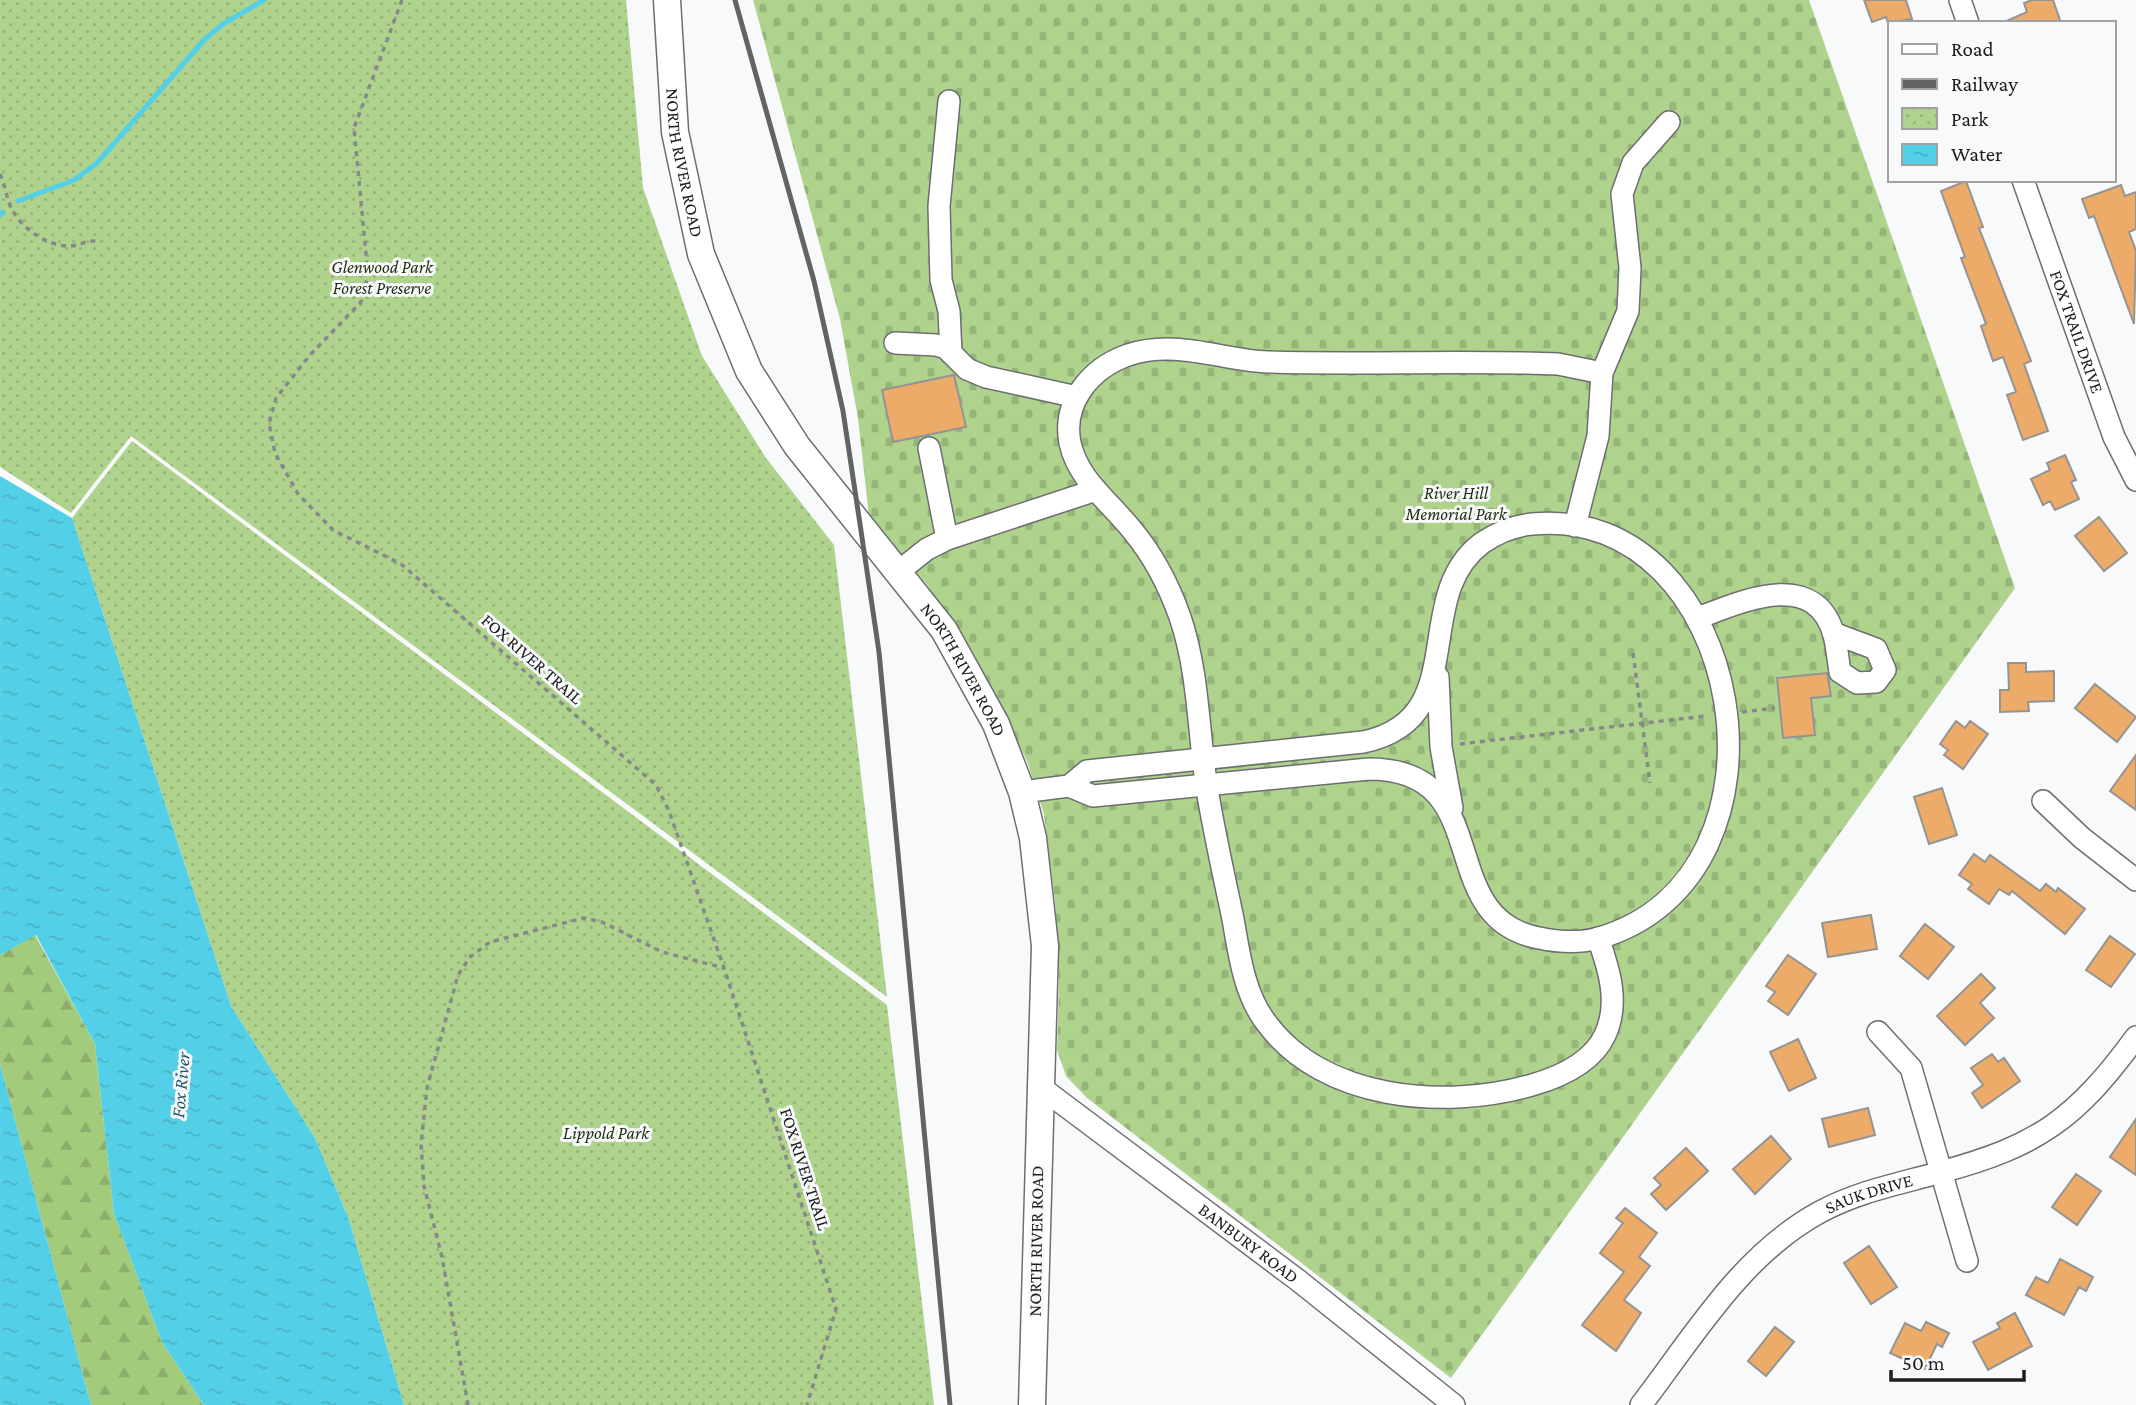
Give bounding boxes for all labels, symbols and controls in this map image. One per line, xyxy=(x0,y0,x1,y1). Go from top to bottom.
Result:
legend xyxy=(1888,21,2115,182)
text: Road xyxy=(1951,37,1994,61)
text: Railway xyxy=(1951,72,2018,96)
street label: NORTH RIVER ROAD xyxy=(662,88,707,239)
text: Park xyxy=(1951,107,1988,131)
text: Water xyxy=(1951,142,2003,166)
park label: Glenwood Park Forest Preserve xyxy=(331,257,434,298)
street label: FOX TRAIL DRIVE xyxy=(2046,268,2108,396)
park label: River Hill Memorial Park xyxy=(1404,483,1508,524)
street label: NORTH RIVER ROAD xyxy=(916,599,1010,739)
street label: FOX RIVER TRAIL xyxy=(478,610,586,708)
water label: Fox River xyxy=(167,1050,194,1119)
street label: FOX RIVER TRAIL xyxy=(776,1106,834,1232)
park label: Lippold Park xyxy=(563,1123,650,1143)
street label: NORTH RIVER ROAD xyxy=(1025,1165,1047,1317)
street label: SAUK DRIVE xyxy=(1822,1170,1915,1218)
street label: BANBURY ROAD xyxy=(1195,1199,1303,1287)
scale bar xyxy=(1891,1338,2024,1382)
text: 50 m xyxy=(1902,1351,1945,1375)

